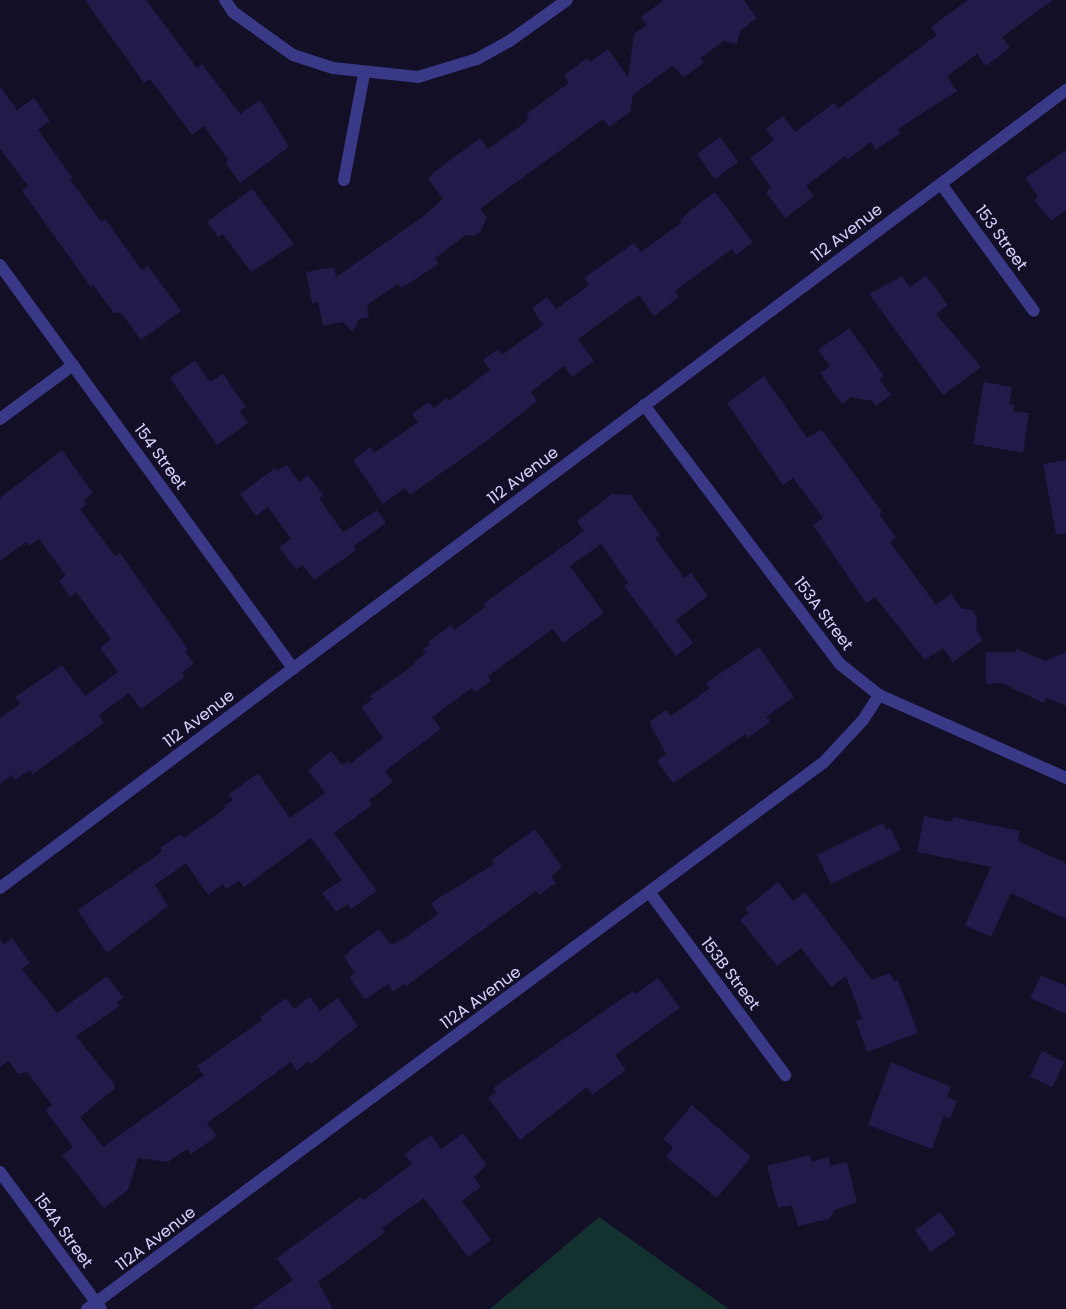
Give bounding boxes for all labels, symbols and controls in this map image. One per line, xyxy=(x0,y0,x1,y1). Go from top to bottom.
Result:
street label: 112 Avenue xyxy=(808,200,886,266)
street label: 153 Street xyxy=(971,202,1031,274)
street label: 154 Street xyxy=(130,420,190,494)
street label: 112 Avenue xyxy=(484,443,562,509)
street label: 153A Street xyxy=(789,574,857,654)
street label: 112 Avenue xyxy=(160,686,238,752)
street label: 153B Street xyxy=(697,934,763,1014)
street label: 112A Avenue xyxy=(437,962,525,1034)
street label: 154A Street xyxy=(30,1190,96,1272)
street label: 112A Avenue xyxy=(112,1203,200,1275)

